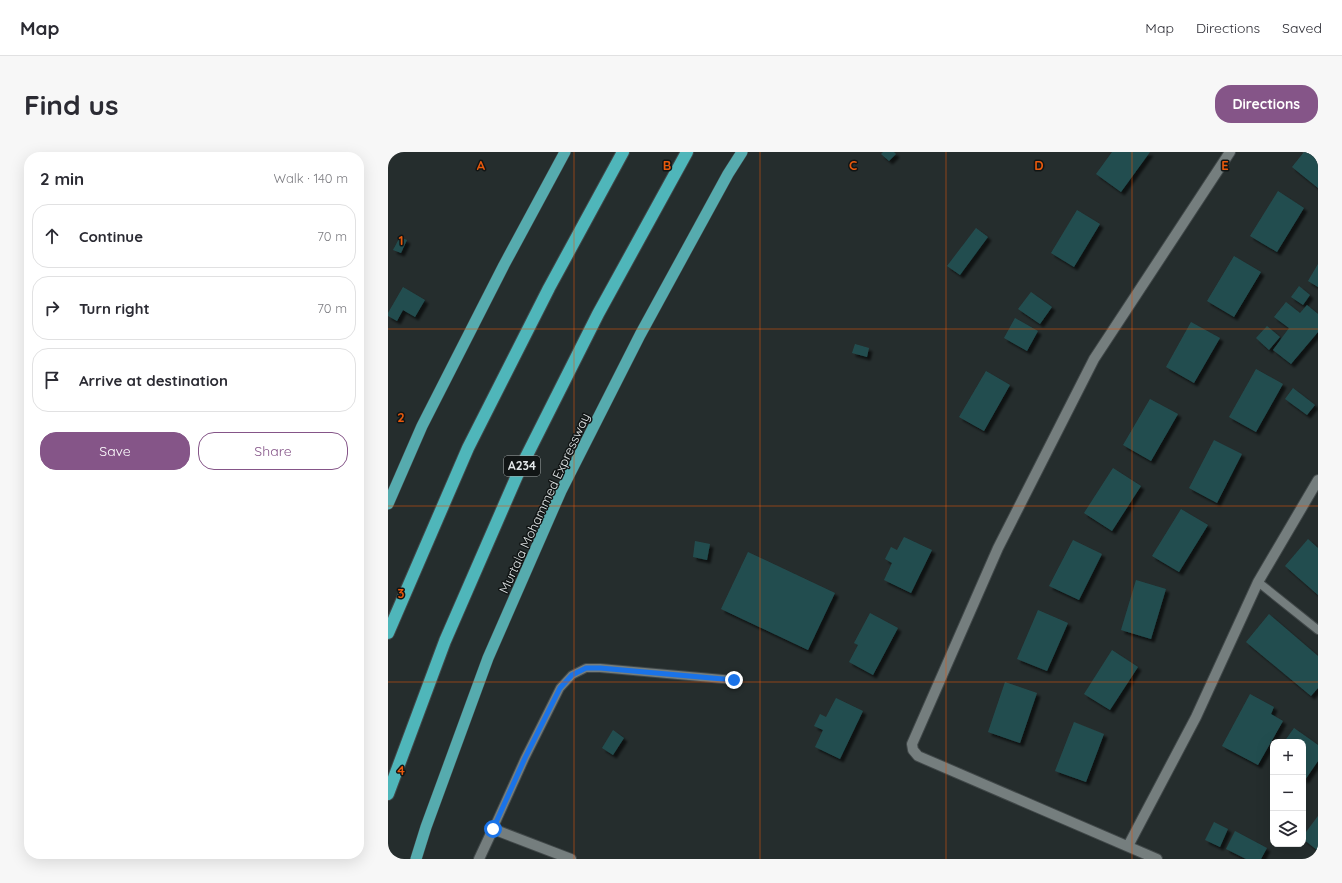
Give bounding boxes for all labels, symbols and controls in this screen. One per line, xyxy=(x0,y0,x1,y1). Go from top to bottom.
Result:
text: Map xyxy=(20,16,59,40)
text: Map xyxy=(1145,19,1174,37)
text: Directions xyxy=(1196,19,1260,37)
text: Saved xyxy=(1282,19,1322,37)
button: Directions xyxy=(1215,85,1318,123)
text: Find us xyxy=(24,87,118,122)
text: A xyxy=(477,157,486,173)
text: B xyxy=(663,157,671,173)
text: C xyxy=(849,157,857,173)
text: D xyxy=(1034,157,1044,173)
text: E xyxy=(1221,157,1229,173)
text: 2 min xyxy=(40,168,84,189)
text: Walk · 140 m xyxy=(273,170,348,186)
icon: ahead xyxy=(41,225,63,247)
text: Continue xyxy=(79,227,143,246)
text: 70 m xyxy=(317,228,347,244)
text: 1 xyxy=(398,232,404,248)
icon: right xyxy=(41,297,63,319)
text: Turn right xyxy=(79,299,150,318)
text: 70 m xyxy=(317,300,347,316)
icon: arrive xyxy=(41,369,63,391)
text: Arrive at destination xyxy=(79,371,228,390)
text: 2 xyxy=(397,409,405,425)
street label: Murtala Mohammed Expressway xyxy=(495,410,593,596)
button: Save xyxy=(40,432,190,470)
button: Share xyxy=(198,432,348,470)
road number: A234 xyxy=(504,456,540,476)
text: 3 xyxy=(398,585,405,601)
route end xyxy=(725,671,743,689)
map controls xyxy=(1270,739,1306,847)
button: + xyxy=(1270,739,1306,775)
text: 4 xyxy=(397,762,405,778)
button: − xyxy=(1270,775,1306,811)
button: layers xyxy=(1270,811,1306,847)
route start xyxy=(484,820,502,838)

